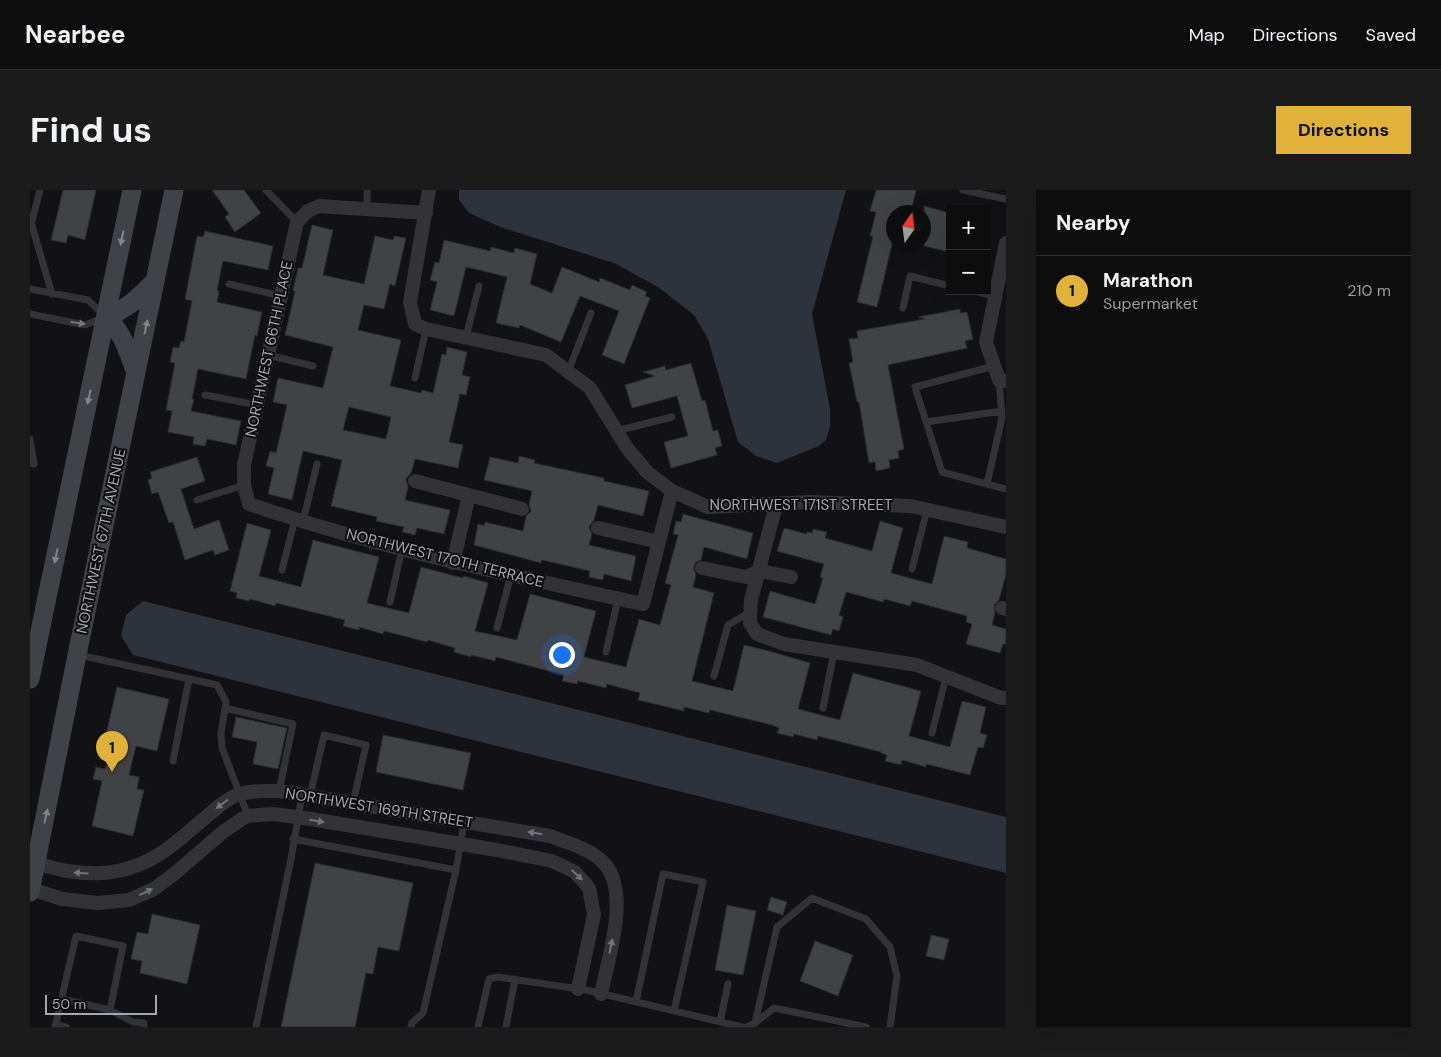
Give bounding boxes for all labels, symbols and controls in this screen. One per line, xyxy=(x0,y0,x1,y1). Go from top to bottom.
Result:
text: Nearbee xyxy=(25,19,125,50)
text: Map xyxy=(1189,23,1225,47)
text: Directions xyxy=(1253,23,1338,47)
text: Saved xyxy=(1366,23,1416,47)
button: Directions xyxy=(1276,106,1411,154)
text: Find us xyxy=(30,107,152,153)
north arrow xyxy=(886,205,931,250)
map controls xyxy=(946,205,991,295)
button: + xyxy=(946,205,991,250)
text: Nearby xyxy=(1056,209,1130,237)
one-way arrow xyxy=(118,230,126,246)
button: − xyxy=(946,250,991,295)
street label: NORTHWEST 66TH PLACE xyxy=(241,259,297,439)
text: Marathon xyxy=(1103,268,1193,293)
text: 1 xyxy=(1069,280,1075,301)
text: 210 m xyxy=(1347,280,1391,301)
text: Supermarket xyxy=(1103,293,1198,314)
one-way arrow xyxy=(142,319,150,335)
one-way arrow xyxy=(70,320,86,328)
one-way arrow xyxy=(85,389,93,404)
street label: NORTHWEST 67TH AVENUE xyxy=(72,447,130,635)
street label: NORTHWEST 171ST STREET xyxy=(710,495,892,515)
street label: NORTHWEST 17OTH TERRACE xyxy=(344,524,546,592)
one-way arrow xyxy=(52,548,60,563)
your location xyxy=(549,642,575,668)
pin: 1 xyxy=(96,731,128,772)
street label: NORTHWEST 169TH STREET xyxy=(284,783,474,833)
one-way arrow xyxy=(216,799,229,810)
one-way arrow xyxy=(42,808,50,823)
one-way arrow xyxy=(310,817,326,825)
one-way arrow xyxy=(527,829,543,837)
one-way arrow xyxy=(73,868,89,876)
one-way arrow xyxy=(570,870,583,881)
one-way arrow xyxy=(139,888,153,896)
one-way arrow xyxy=(607,939,615,954)
scale bar xyxy=(45,992,158,1015)
text: 50 m xyxy=(52,995,86,1013)

